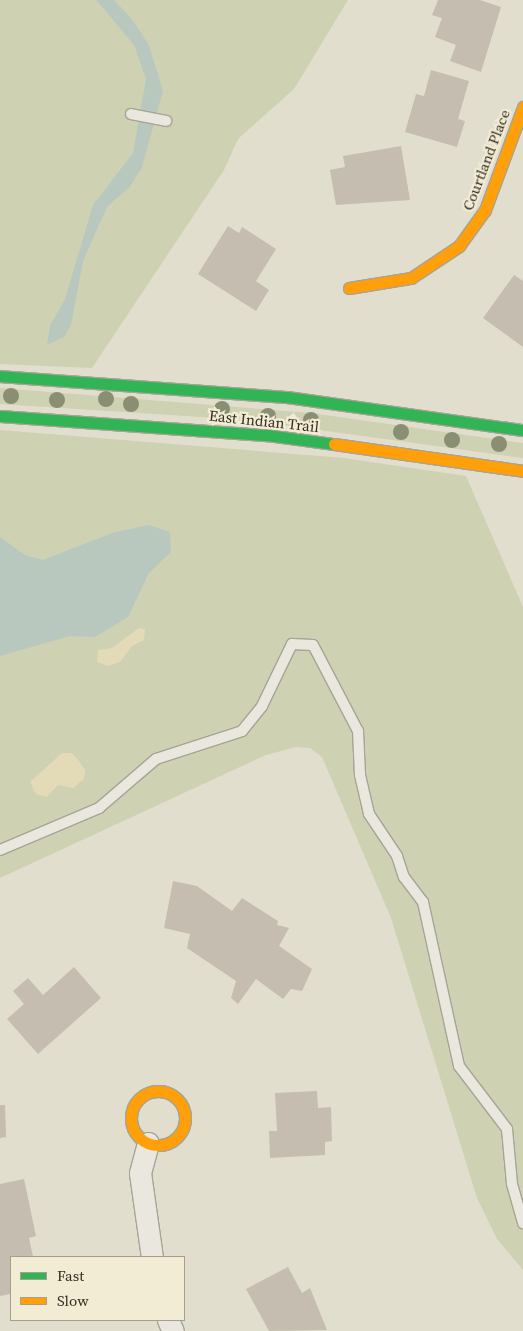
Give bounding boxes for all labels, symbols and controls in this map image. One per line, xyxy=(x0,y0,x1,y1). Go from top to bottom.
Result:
street label: Courtland Place xyxy=(459,107,513,213)
street label: East Indian Trail xyxy=(208,406,320,436)
legend xyxy=(10,1256,185,1321)
text: Fast xyxy=(57,1265,84,1286)
text: Slow xyxy=(57,1290,89,1311)

